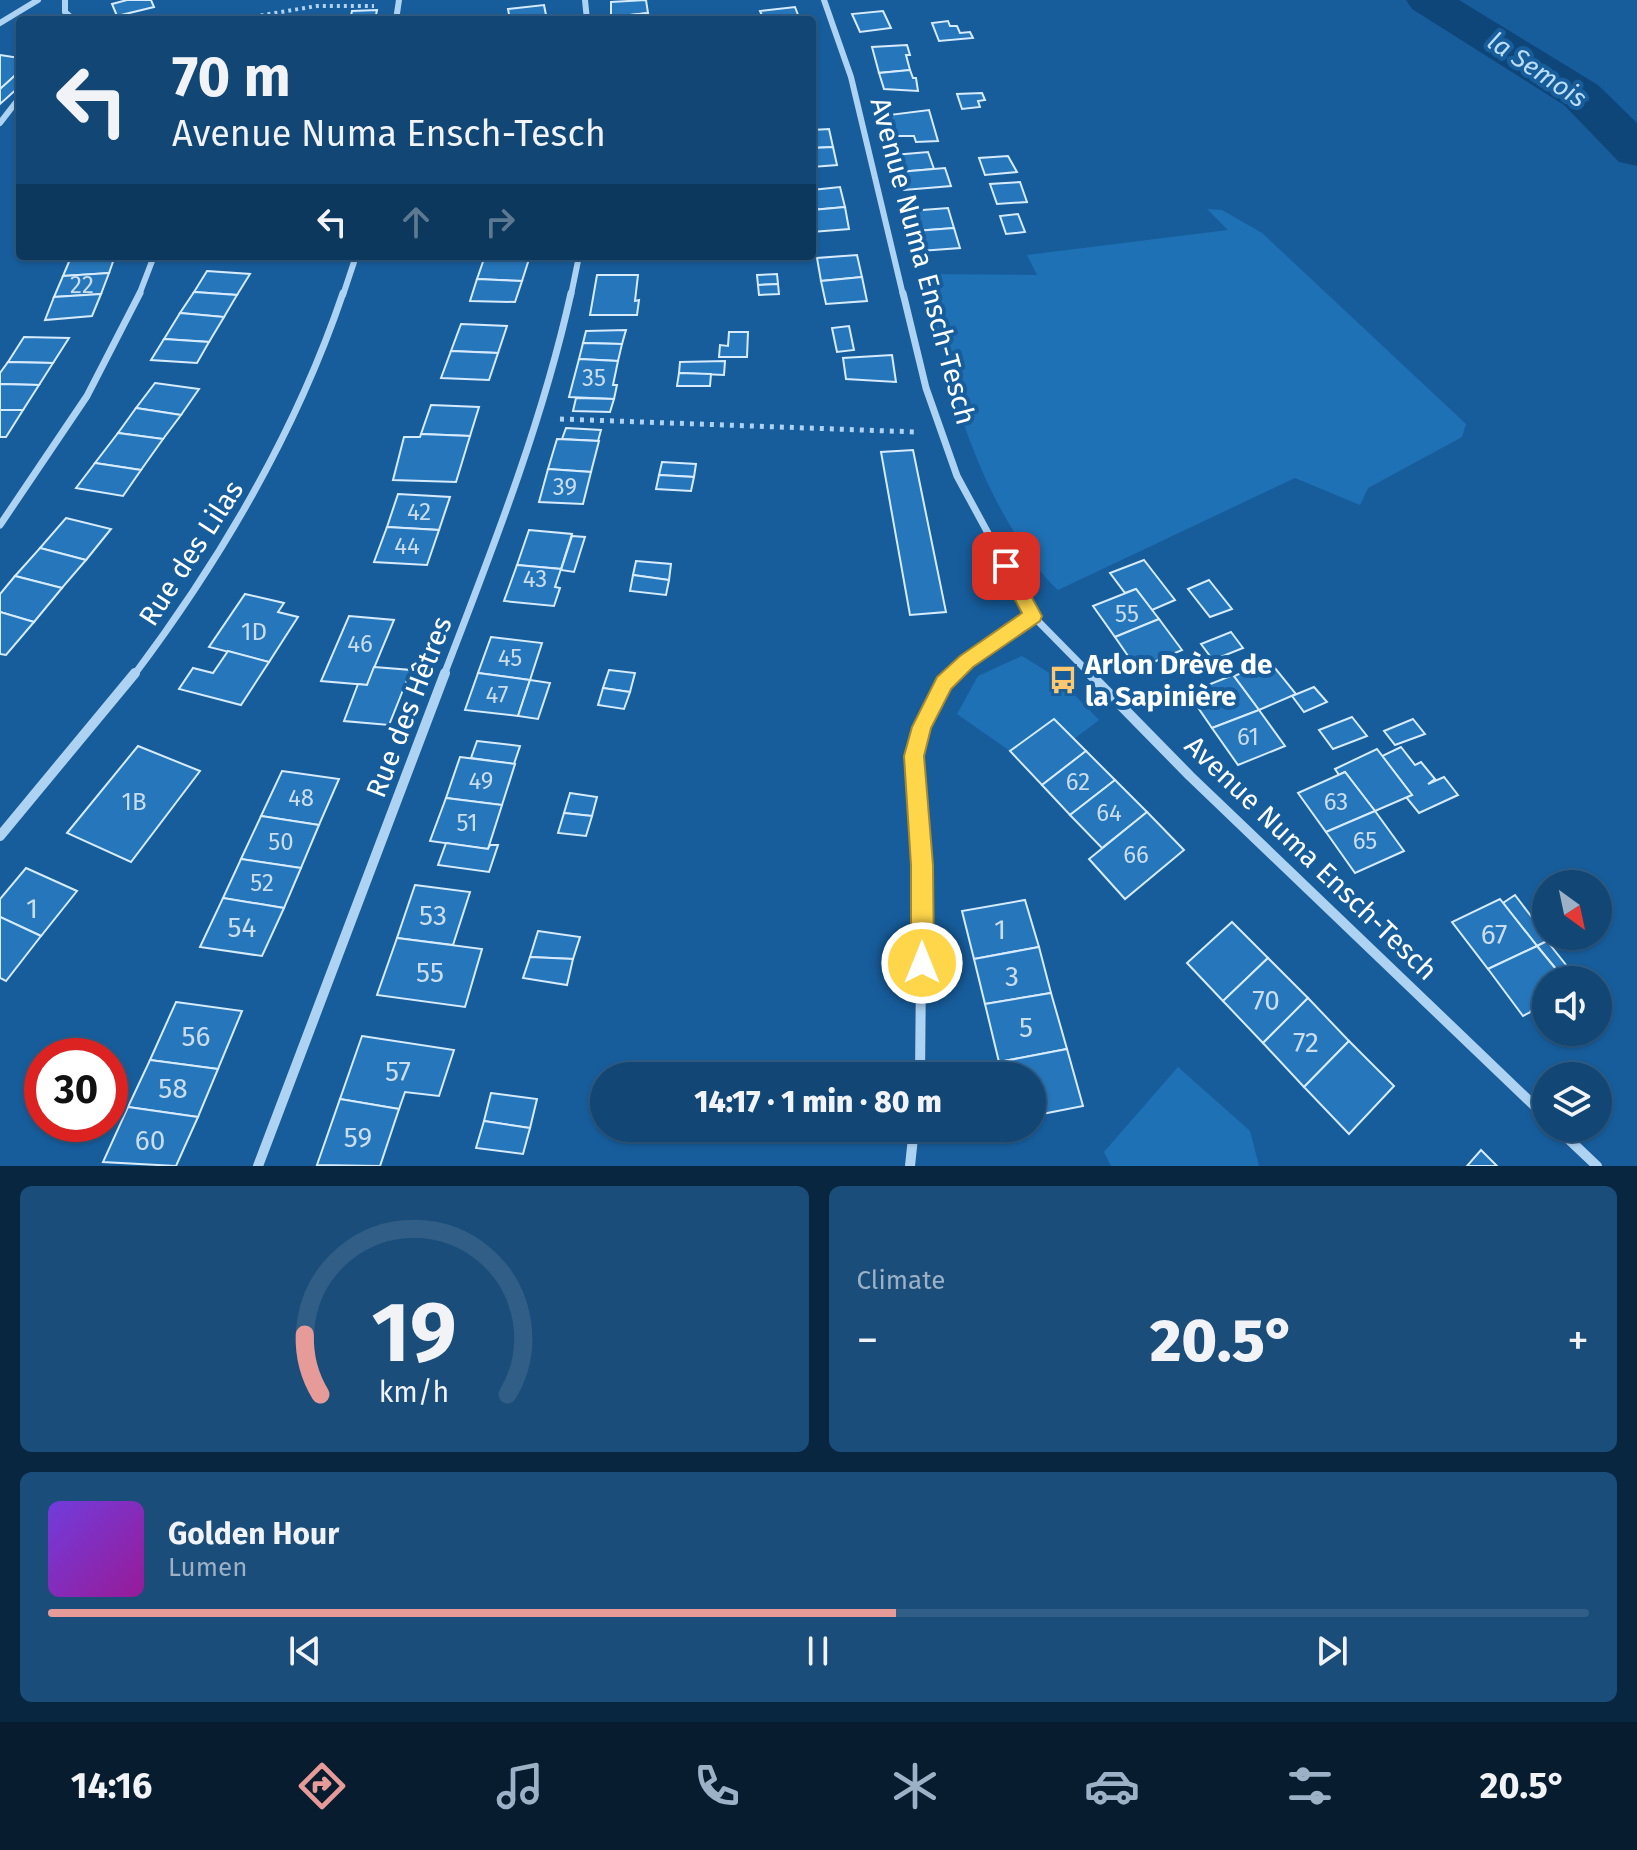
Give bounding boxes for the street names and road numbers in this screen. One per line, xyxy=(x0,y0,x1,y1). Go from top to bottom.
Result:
street label: Avenue Numa Ensch-Tesch xyxy=(863,94,983,428)
street label: Rue des Lilas xyxy=(132,474,250,632)
street label: Rue des Hêtres xyxy=(359,612,459,802)
street label: Avenue Numa Ensch-Tesch xyxy=(1178,729,1444,987)

